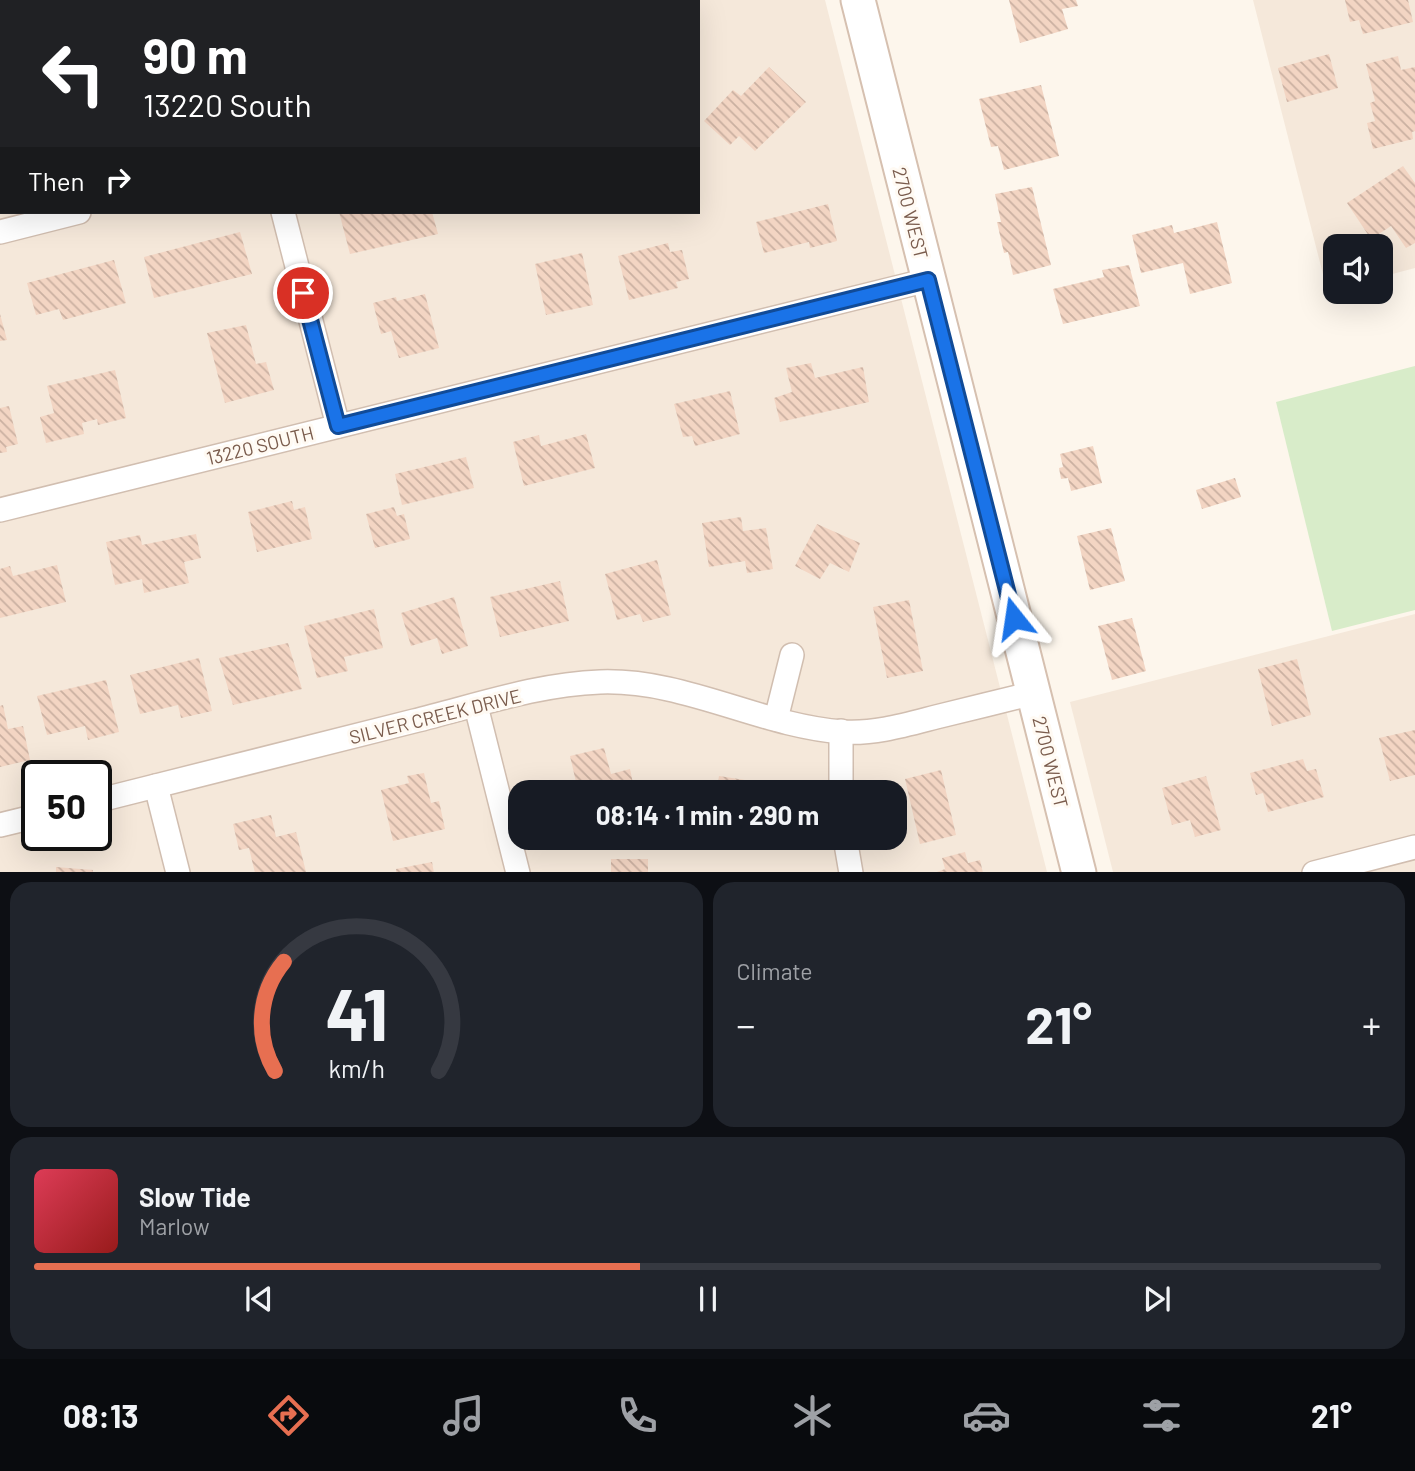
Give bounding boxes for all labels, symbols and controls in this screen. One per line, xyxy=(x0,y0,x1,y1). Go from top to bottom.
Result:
text: 90 m xyxy=(143,25,248,84)
icon: left xyxy=(28,28,119,119)
text: 13220 South xyxy=(143,85,312,123)
icon: right xyxy=(99,161,137,199)
text: Then xyxy=(28,165,85,196)
street label: 2700 WEST xyxy=(888,165,934,261)
map controls xyxy=(1323,234,1393,304)
button: sound xyxy=(1323,234,1393,304)
pin xyxy=(273,263,333,323)
icon: arrive xyxy=(284,274,322,312)
street label: 13220 SOUTH xyxy=(204,421,316,469)
position arrow xyxy=(977,581,1051,655)
street label: SILVER CREEK DRIVE xyxy=(347,684,523,748)
street label: 2700 WEST xyxy=(1028,714,1074,810)
speed limit sign: 50 xyxy=(21,760,112,851)
text: 08:14 · 1 min · 290 m xyxy=(596,799,819,830)
text: Climate xyxy=(737,957,813,985)
text: 41 xyxy=(325,968,388,1056)
text: 21° xyxy=(1025,992,1092,1054)
text: − xyxy=(737,1001,756,1047)
text: + xyxy=(1362,1001,1381,1047)
text: km/h xyxy=(328,1052,385,1082)
text: Slow Tide xyxy=(139,1181,251,1212)
text: Marlow xyxy=(139,1212,210,1240)
icon: previous xyxy=(240,1280,278,1318)
icon: pause xyxy=(689,1280,727,1318)
icon: next xyxy=(1138,1280,1176,1318)
icon: directions xyxy=(264,1391,313,1440)
icon: music xyxy=(439,1391,488,1440)
icon: phone xyxy=(613,1391,662,1440)
icon: climate xyxy=(788,1391,837,1440)
icon: car xyxy=(962,1391,1011,1440)
icon: filters xyxy=(1137,1391,1186,1440)
text: 08:13 xyxy=(63,1396,139,1434)
text: 21° xyxy=(1311,1396,1352,1434)

